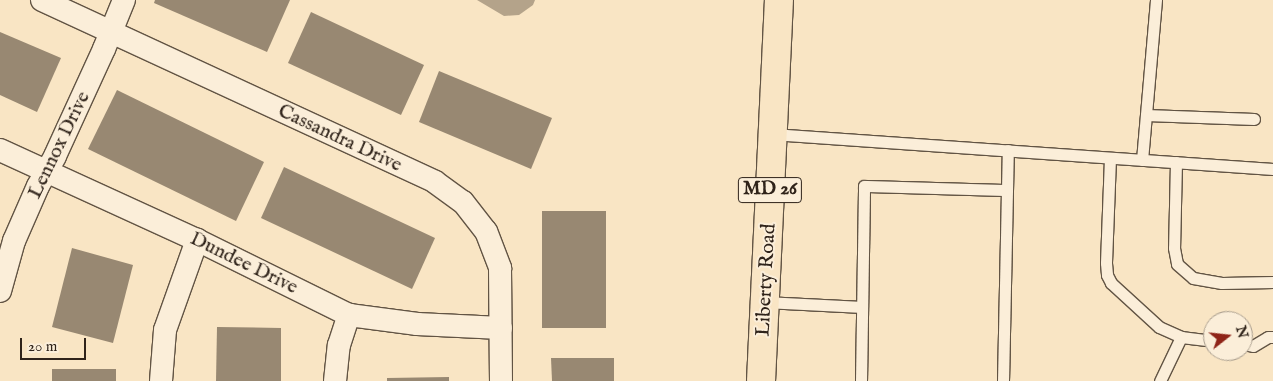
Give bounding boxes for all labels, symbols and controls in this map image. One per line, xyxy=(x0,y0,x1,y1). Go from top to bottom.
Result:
street label: Lennox Drive xyxy=(23,88,95,202)
street label: Cassandra Drive xyxy=(274,99,406,177)
road number: MD 26 xyxy=(738,174,802,206)
street label: Liberty Road xyxy=(751,223,781,337)
street label: Dundee Drive xyxy=(186,227,302,299)
north arrow xyxy=(1203,311,1253,361)
text: N xyxy=(1231,324,1252,340)
scale bar xyxy=(22,328,89,360)
text: 20 m xyxy=(28,337,57,356)

